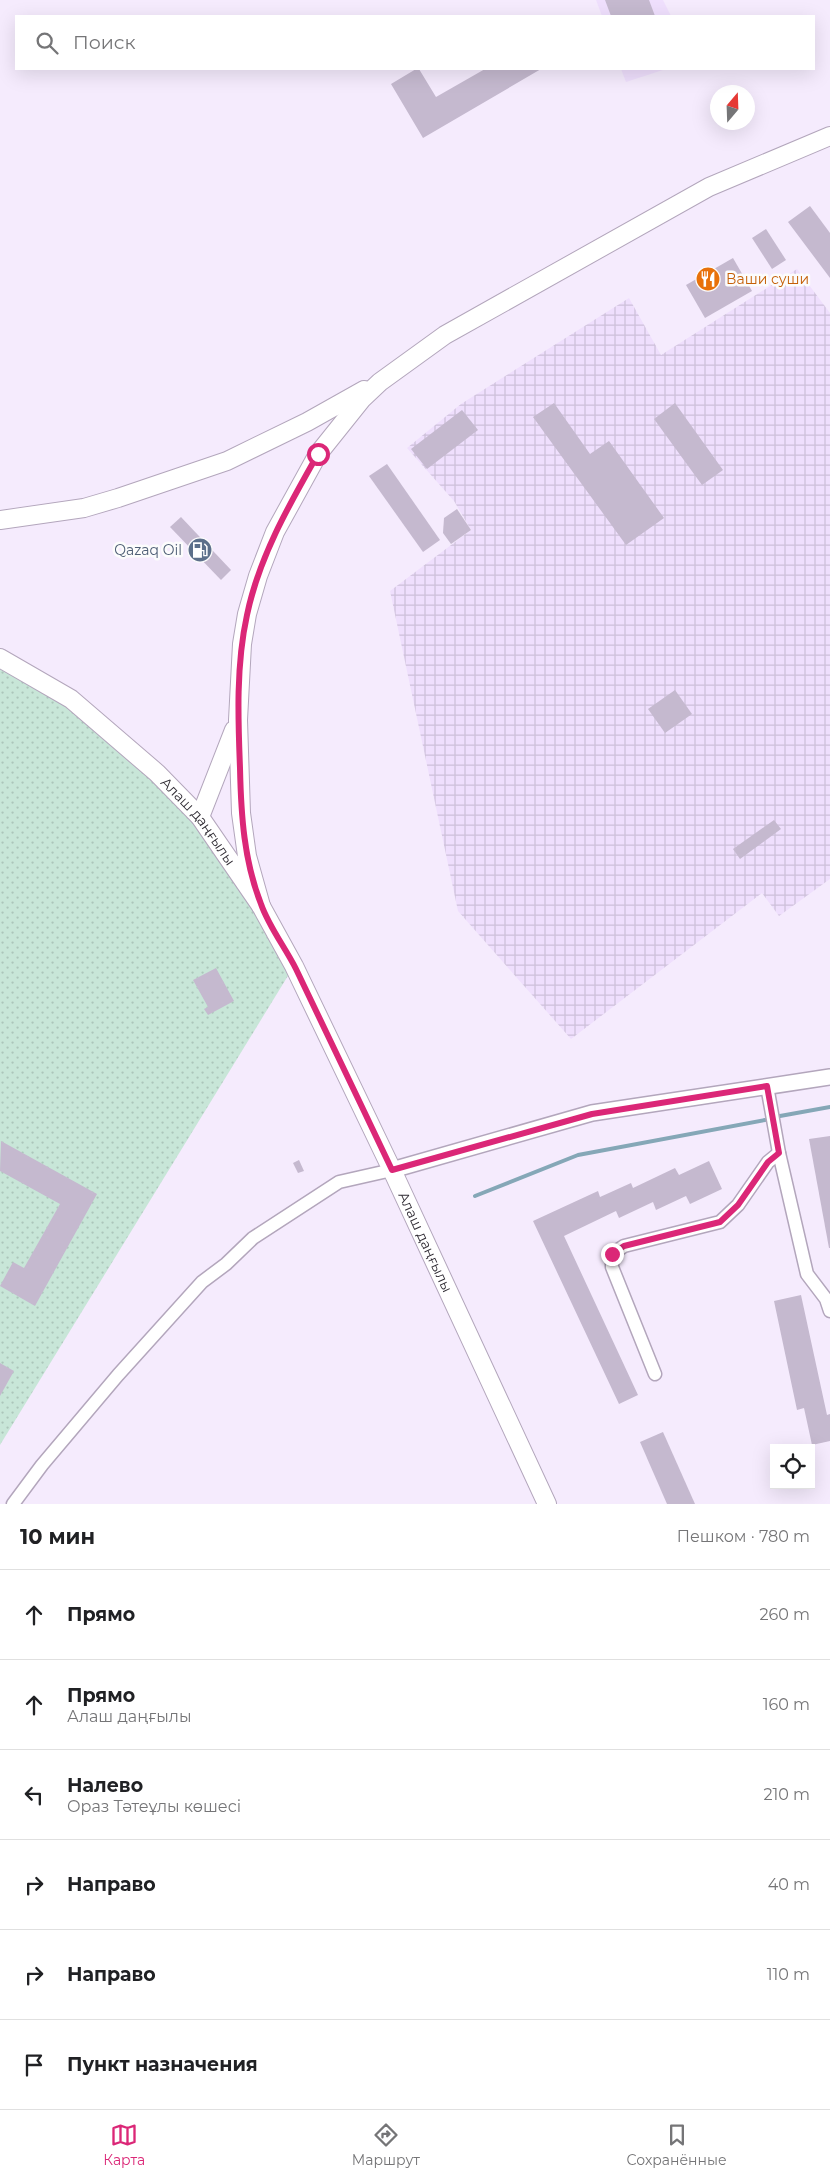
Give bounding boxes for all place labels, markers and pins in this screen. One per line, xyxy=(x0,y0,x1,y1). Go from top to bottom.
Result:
restaurant icon: Ваши суши xyxy=(695,266,721,292)
place label: Ваши суши xyxy=(726,270,809,288)
fuel station icon: Qazaq Oil xyxy=(187,537,213,563)
place label: Qazaq Oil xyxy=(114,541,182,559)

